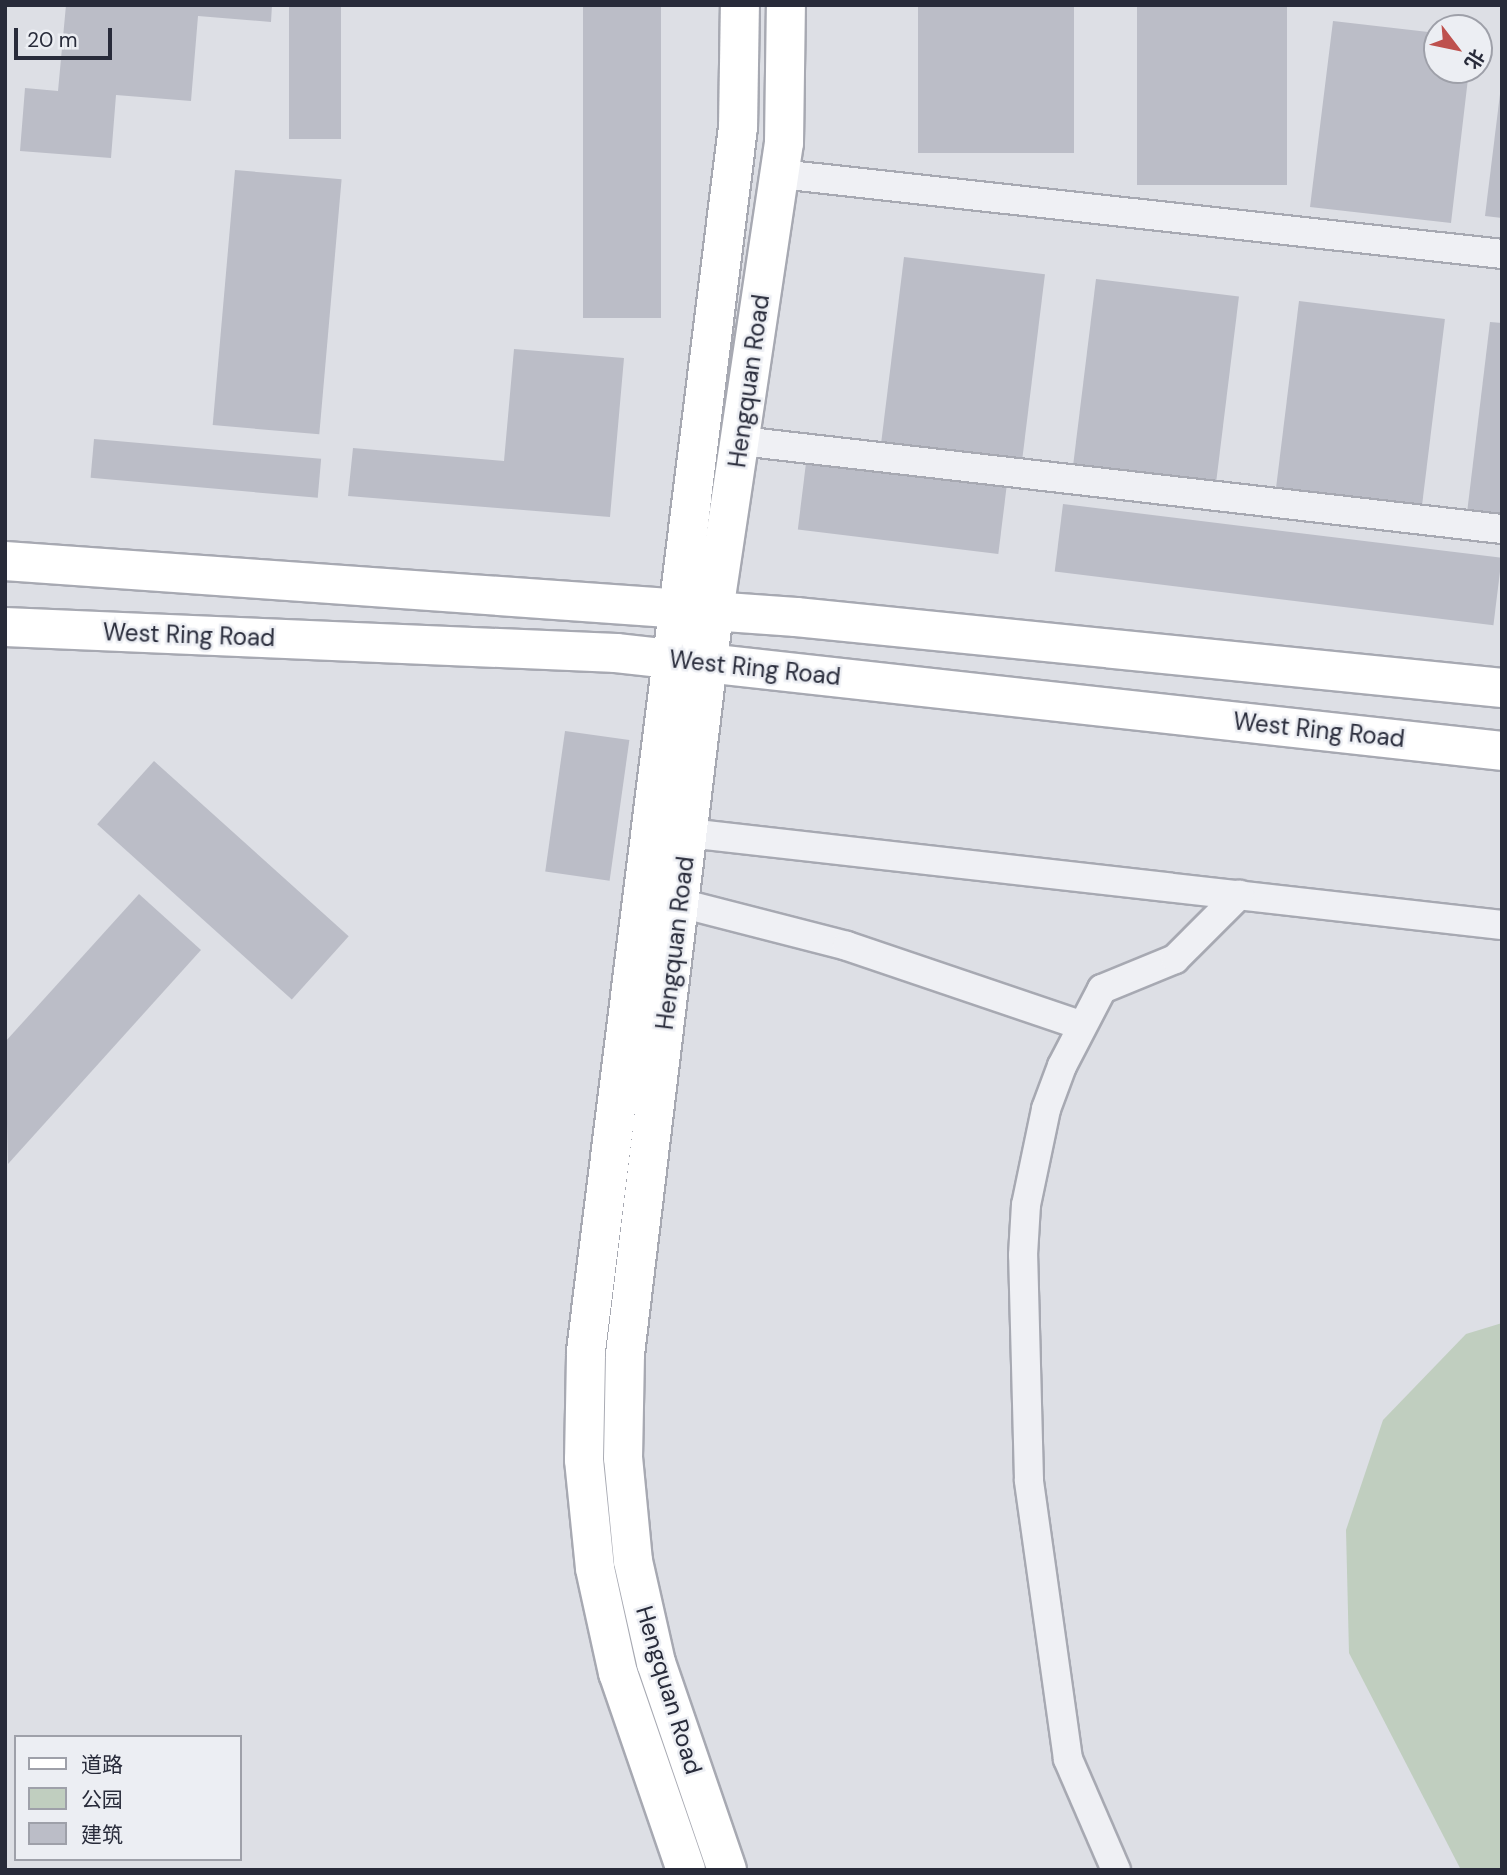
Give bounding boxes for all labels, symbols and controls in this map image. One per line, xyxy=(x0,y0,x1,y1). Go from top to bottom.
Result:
scale bar xyxy=(18,14,116,58)
north arrow xyxy=(1423,14,1493,84)
text: 20 m xyxy=(27,26,78,54)
text: 北 xyxy=(1459,45,1490,74)
street label: Hengquan Road xyxy=(723,293,775,469)
street label: West Ring Road xyxy=(102,618,276,652)
street label: West Ring Road xyxy=(668,645,842,691)
street label: West Ring Road xyxy=(1232,707,1406,753)
street label: Hengquan Road xyxy=(650,855,700,1031)
street label: Hengquan Road xyxy=(630,1602,708,1778)
legend xyxy=(14,1735,242,1861)
text: 道路 xyxy=(81,1751,123,1779)
text: 公园 xyxy=(81,1786,123,1814)
text: 建筑 xyxy=(81,1821,123,1849)

